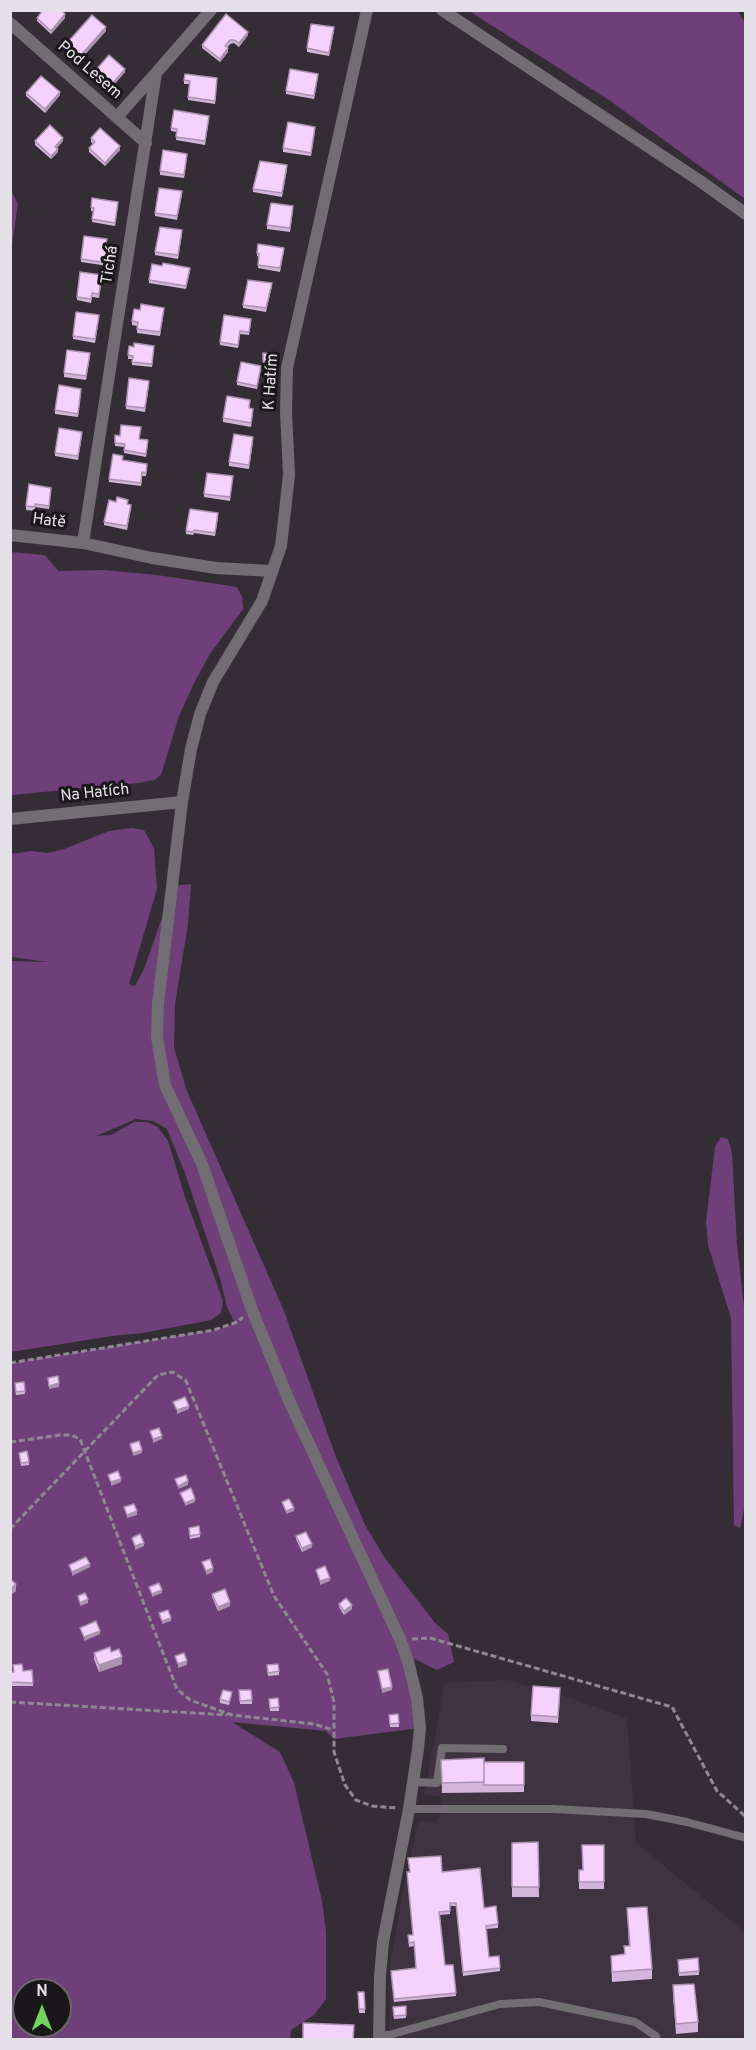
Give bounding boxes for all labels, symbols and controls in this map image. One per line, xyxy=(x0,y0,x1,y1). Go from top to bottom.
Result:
street label: Pod Lesem xyxy=(53,38,125,104)
street label: Tichá xyxy=(98,244,124,286)
street label: K Hatím xyxy=(260,353,284,411)
street label: Hatě xyxy=(31,510,67,534)
street label: Na Hatích xyxy=(60,781,130,807)
north arrow xyxy=(12,1978,72,2038)
text: N xyxy=(36,1982,48,2002)

